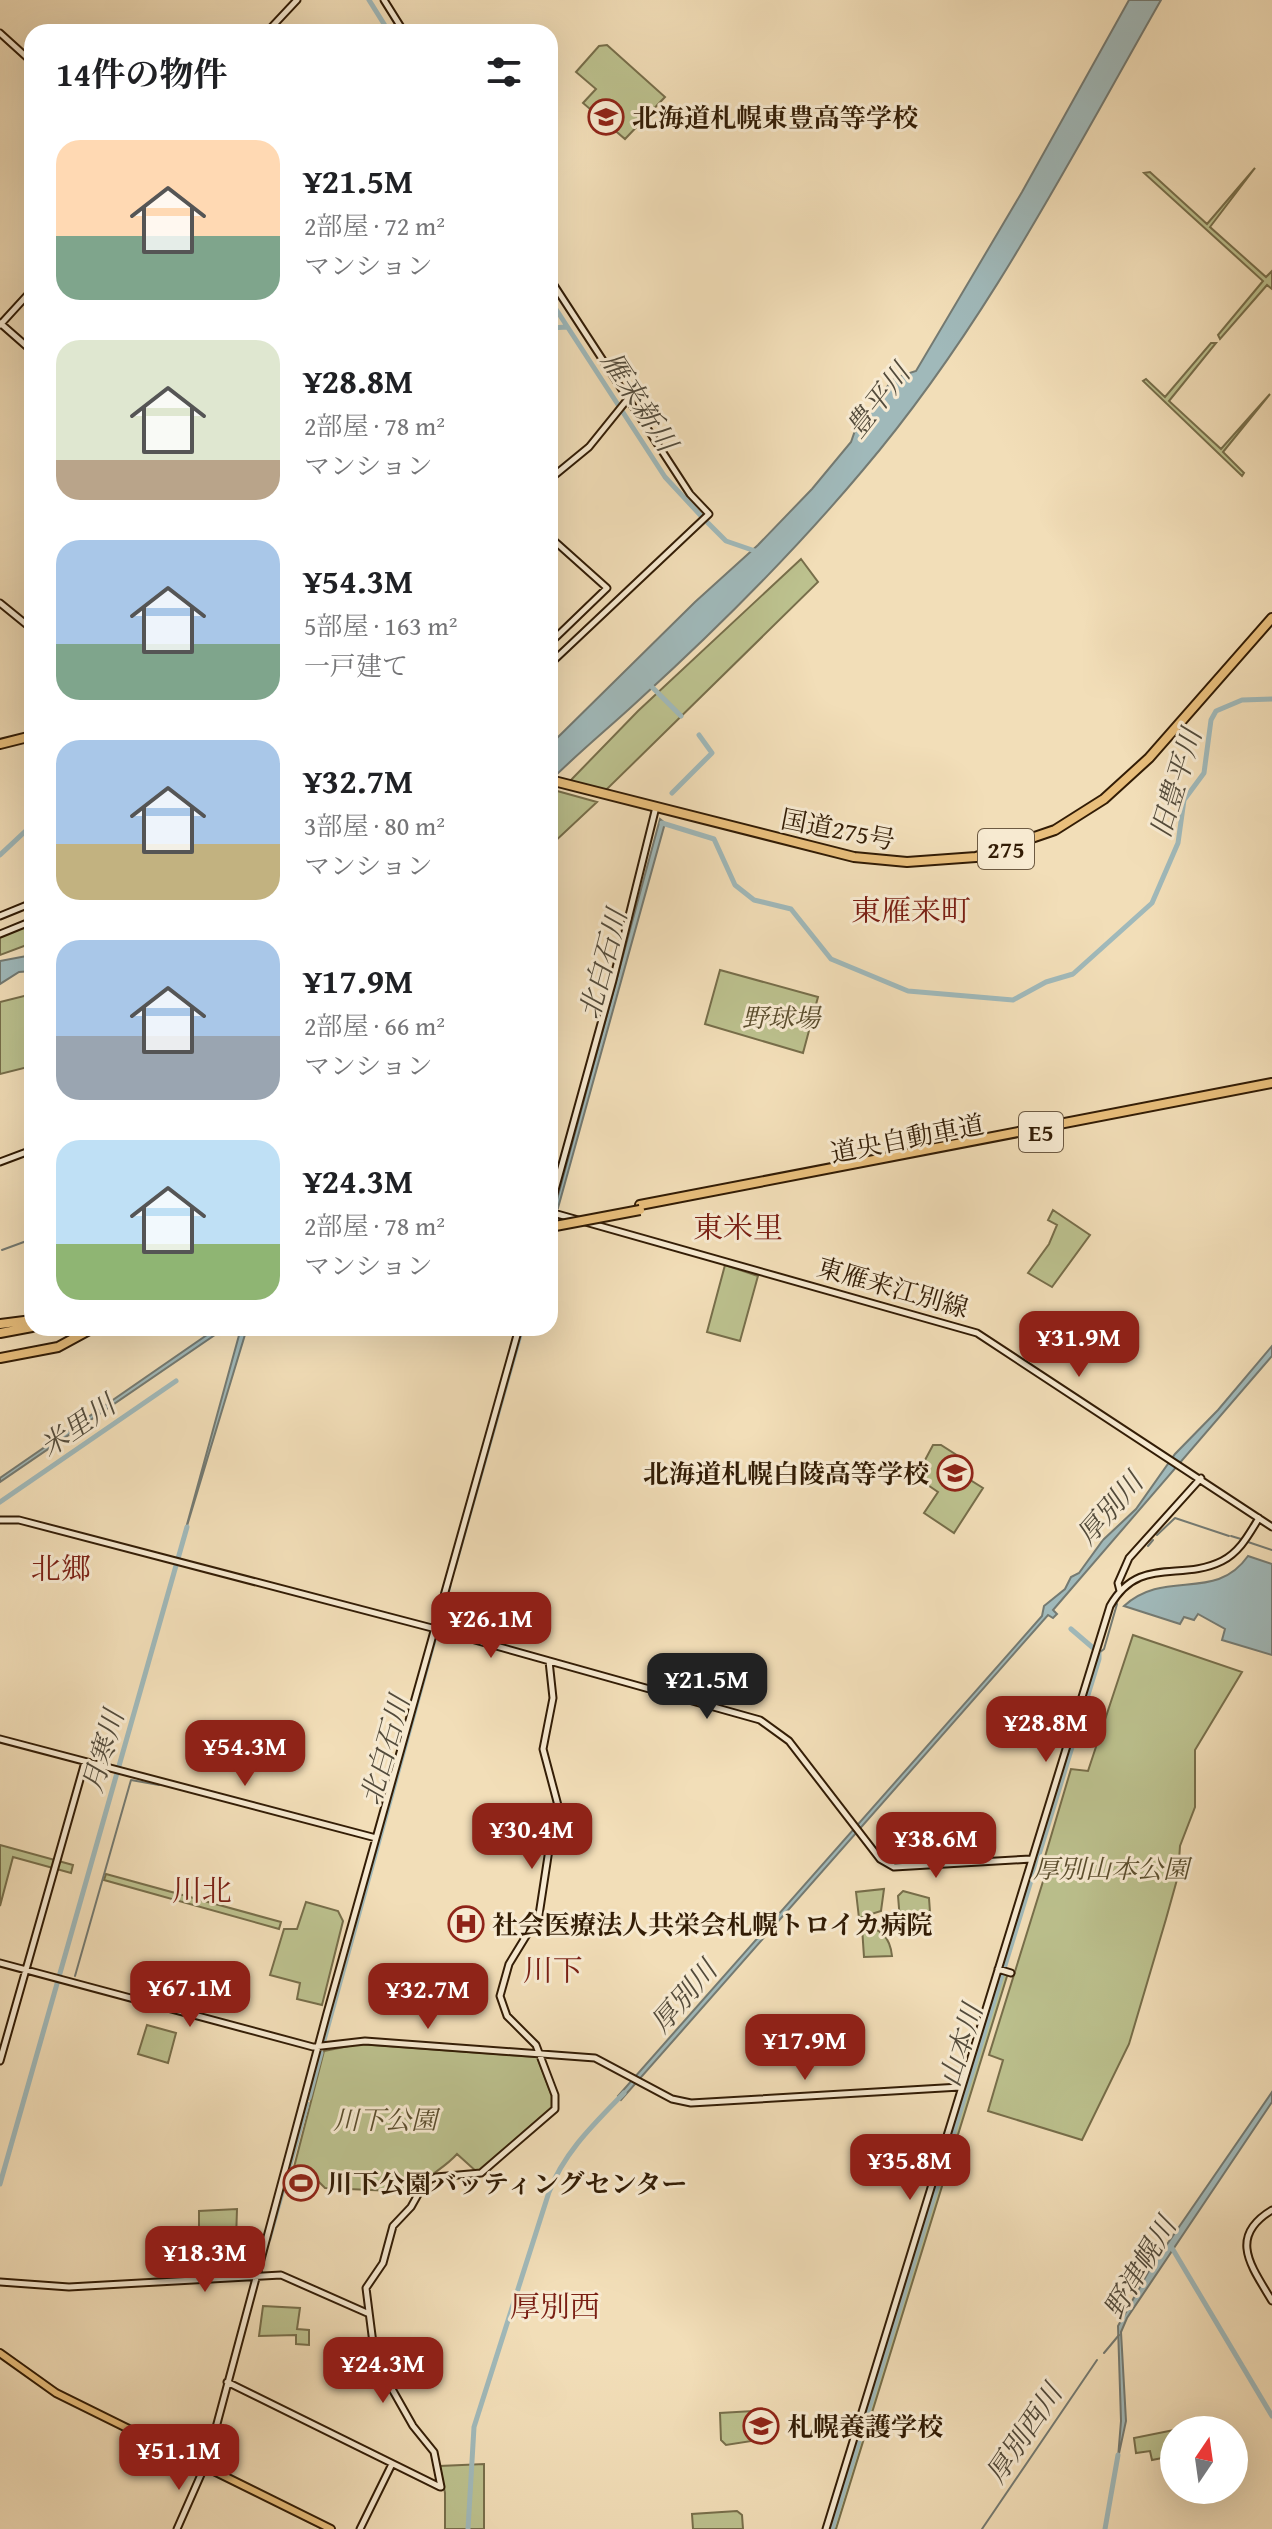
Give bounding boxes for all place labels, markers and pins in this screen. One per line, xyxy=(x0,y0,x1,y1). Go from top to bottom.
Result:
school or university icon: 北海道札幌東豊高等学校 xyxy=(587,98,625,136)
place label: 北海道札幌東豊高等学校 xyxy=(632,98,918,137)
pin: ¥31.9M xyxy=(1014,1311,1144,1379)
place label: 北海道札幌白陵高等学校 xyxy=(643,1454,929,1493)
school or university icon: 北海道札幌白陵高等学校 xyxy=(936,1454,974,1492)
pin: ¥26.1M xyxy=(426,1592,556,1660)
pin: ¥21.5M xyxy=(642,1653,772,1721)
pin: ¥28.8M xyxy=(981,1696,1111,1764)
pin: ¥54.3M xyxy=(180,1720,310,1788)
pin: ¥30.4M xyxy=(467,1803,597,1871)
pin: ¥38.6M xyxy=(871,1812,1001,1880)
hospital icon: 社会医療法人共栄会札幌トロイカ病院 xyxy=(447,1905,485,1943)
place label: 社会医療法人共栄会札幌トロイカ病院 xyxy=(492,1905,932,1944)
pin: ¥67.1M xyxy=(125,1961,255,2029)
pin: ¥32.7M xyxy=(363,1963,493,2031)
pin: ¥17.9M xyxy=(740,2014,870,2082)
pin: ¥35.8M xyxy=(845,2134,975,2202)
sports icon: 川下公園バッティングセンター xyxy=(282,2164,320,2202)
place label: 川下公園バッティングセンター xyxy=(327,2164,687,2203)
pin: ¥18.3M xyxy=(140,2226,270,2294)
pin: ¥24.3M xyxy=(318,2337,448,2405)
school or university icon: 札幌養護学校 xyxy=(742,2407,780,2445)
place label: 札幌養護学校 xyxy=(787,2407,943,2446)
pin: ¥51.1M xyxy=(114,2424,244,2492)

